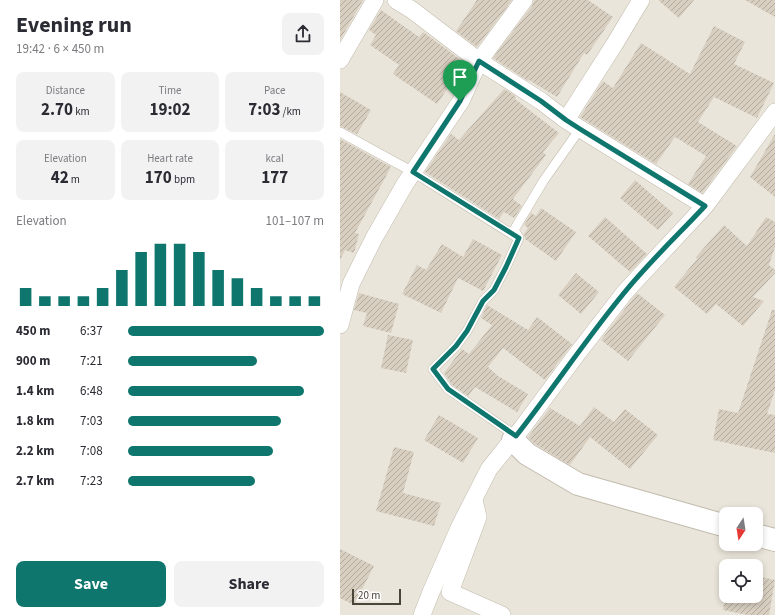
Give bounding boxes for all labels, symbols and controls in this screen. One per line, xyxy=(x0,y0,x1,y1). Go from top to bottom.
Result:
text: Evening run xyxy=(16,9,132,41)
button: share xyxy=(282,13,324,55)
text: 19:42 · 6 × 450 m xyxy=(16,40,104,58)
pin xyxy=(443,60,477,101)
icon: arrive xyxy=(449,66,471,88)
text: Distance xyxy=(46,83,85,98)
text: Time xyxy=(158,83,182,98)
text: Pace xyxy=(264,83,285,98)
text: 2.70 xyxy=(41,98,73,122)
text: 19:02 xyxy=(149,98,191,122)
text: 7:03 xyxy=(248,98,280,122)
text: km xyxy=(73,104,90,119)
text: /km xyxy=(280,104,301,119)
text: Elevation xyxy=(44,151,87,166)
text: Heart rate xyxy=(147,151,193,166)
text: kcal xyxy=(265,151,284,166)
text: 42 xyxy=(51,166,69,190)
text: 170 xyxy=(145,166,172,190)
text: 177 xyxy=(261,166,288,190)
text: m xyxy=(69,172,80,187)
text: bpm xyxy=(172,172,195,187)
text: Elevation xyxy=(16,212,67,230)
text: 101–107 m xyxy=(266,212,324,230)
text: 450 m xyxy=(16,322,50,340)
text: 6:37 xyxy=(80,322,103,340)
text: 900 m xyxy=(16,352,50,370)
text: 7:21 xyxy=(80,352,103,370)
text: 1.4 km xyxy=(16,382,55,400)
text: 6:48 xyxy=(80,382,103,400)
text: 1.8 km xyxy=(16,412,55,430)
text: 7:03 xyxy=(80,412,103,430)
text: 2.2 km xyxy=(16,442,55,460)
text: 7:08 xyxy=(80,442,103,460)
text: 2.7 km xyxy=(16,472,55,490)
text: 7:23 xyxy=(80,472,103,490)
north arrow xyxy=(719,507,763,551)
map controls xyxy=(719,507,763,603)
button: locate xyxy=(719,559,763,603)
button: Save xyxy=(16,561,166,607)
button: Share xyxy=(174,561,324,607)
scale bar xyxy=(352,587,401,606)
text: 20 m xyxy=(358,588,380,603)

